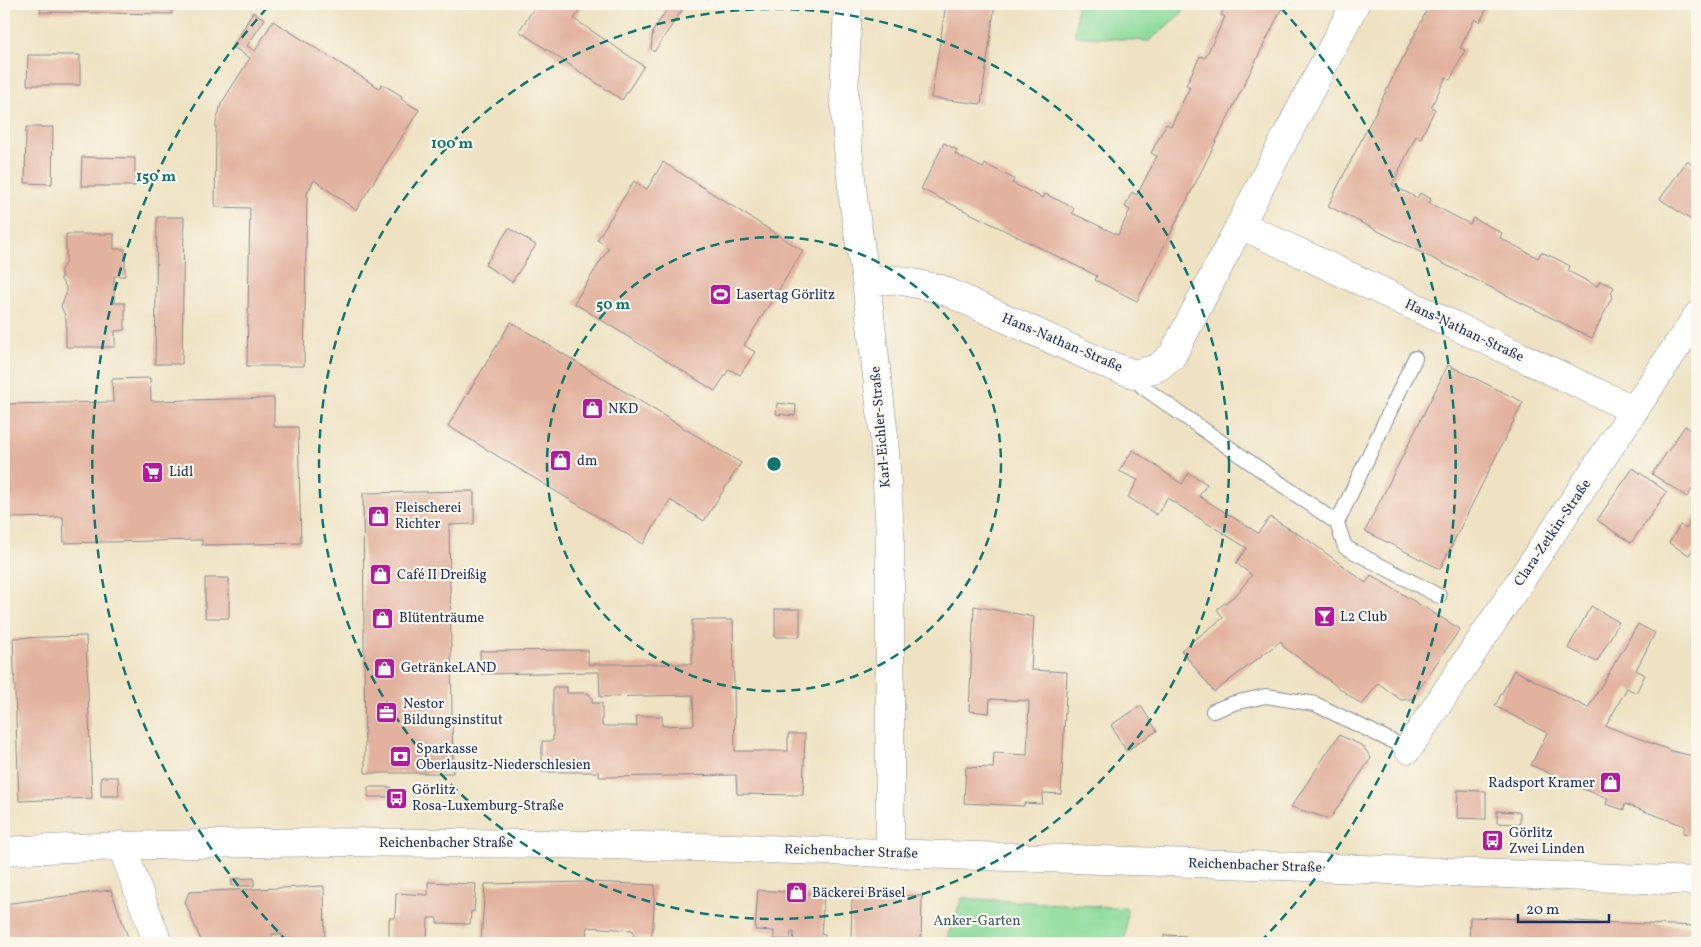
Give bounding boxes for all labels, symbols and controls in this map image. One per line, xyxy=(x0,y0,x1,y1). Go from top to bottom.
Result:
text: 100 m xyxy=(431,134,474,155)
text: 150 m xyxy=(136,167,176,188)
sports icon: Lasertag Görlitz xyxy=(708,283,732,307)
place label: Lasertag Görlitz xyxy=(736,286,835,305)
text: 50 m xyxy=(596,295,630,316)
street label: Hans-Nathan-Straße xyxy=(1401,295,1527,367)
street label: Hans-Nathan-Straße xyxy=(999,309,1126,377)
street label: Karl-Eichler-Straße xyxy=(866,365,896,489)
shop icon: NKD xyxy=(580,397,604,421)
place label: NKD xyxy=(608,400,638,419)
shop icon: dm xyxy=(549,449,573,473)
place label: dm xyxy=(577,452,597,471)
centre of rings xyxy=(765,455,783,473)
supermarket icon: Lidl xyxy=(141,460,165,484)
place label: Lidl xyxy=(169,463,193,482)
street label: Clara-Zetkin-Straße xyxy=(1510,475,1596,590)
place label: Fleischerei Richter xyxy=(395,499,462,534)
shop icon: Fleischerei Richter xyxy=(367,504,391,528)
shop icon: Café II Dreißig xyxy=(369,563,393,587)
place label: Café II Dreißig xyxy=(397,566,487,585)
bar icon: L2 Club xyxy=(1312,605,1336,629)
shop icon: Blütenträume xyxy=(371,606,395,630)
place label: L2 Club xyxy=(1340,608,1387,627)
place label: Blütenträume xyxy=(399,609,485,628)
shop icon: GetränkeLAND xyxy=(373,656,397,680)
place label: GetränkeLAND xyxy=(401,659,496,678)
place label: Nestor Bildungsinstitut xyxy=(403,695,503,730)
office icon: Nestor Bildungsinstitut xyxy=(375,700,399,724)
place label: Sparkasse Oberlausitz-Niederschlesien xyxy=(416,740,591,775)
bank icon: Sparkasse Oberlausitz-Niederschlesien xyxy=(388,745,412,769)
shop icon: Radsport Kramer xyxy=(1599,771,1623,795)
place label: Radsport Kramer xyxy=(1488,774,1595,793)
place label: Görlitz Rosa-Luxemburg-Straße xyxy=(412,781,564,816)
bus stop icon: Görlitz Rosa-Luxemburg-Straße xyxy=(384,786,408,810)
place label: Görlitz Zwei Linden xyxy=(1509,824,1585,859)
bus stop icon: Görlitz Zwei Linden xyxy=(1481,829,1505,853)
street label: Reichenbacher Straße xyxy=(379,834,513,853)
street label: Reichenbacher Straße xyxy=(784,840,919,864)
street label: Reichenbacher Straße xyxy=(1188,854,1323,878)
shop icon: Bäckerei Bräsel xyxy=(784,881,808,905)
place label: Bäckerei Bräsel xyxy=(812,884,906,903)
scale bar xyxy=(1518,892,1610,924)
text: 20 m xyxy=(1526,900,1559,921)
park label: Anker-Garten xyxy=(933,912,1021,931)

